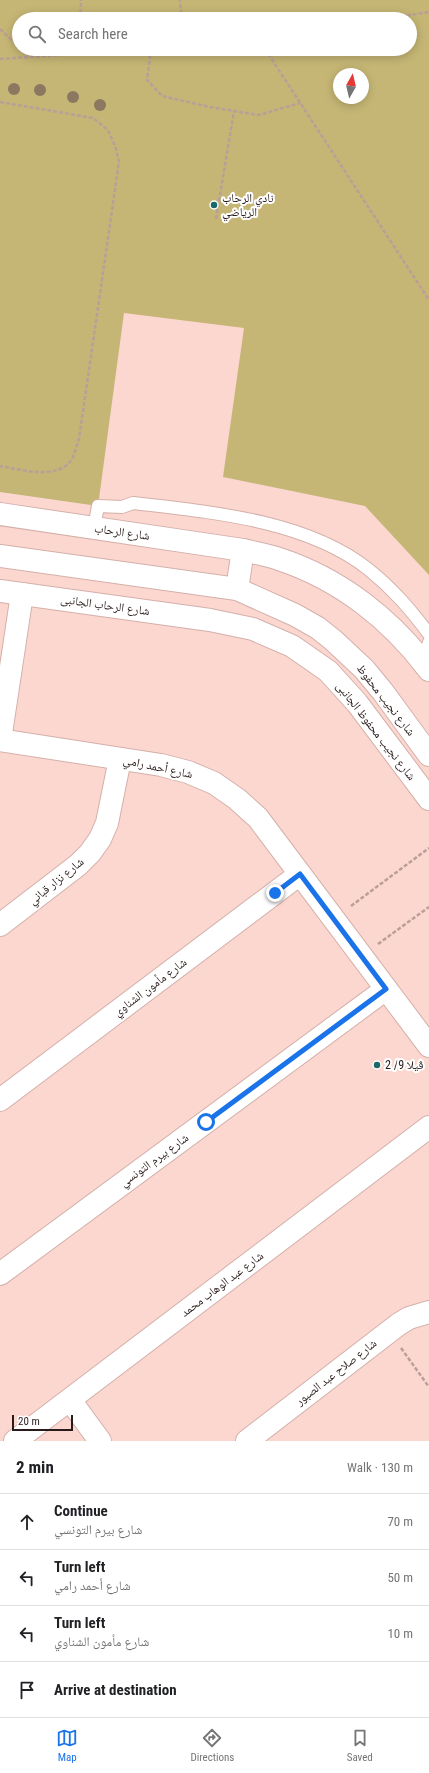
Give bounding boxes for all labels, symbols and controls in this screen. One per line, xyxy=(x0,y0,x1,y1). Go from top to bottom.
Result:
search box xyxy=(12,12,417,56)
icon: search xyxy=(26,23,48,45)
text: Search here xyxy=(58,25,128,43)
north arrow xyxy=(333,68,369,104)
place label: نادي الرحاب الرياضي xyxy=(222,191,274,222)
marker: نادي الرحاب الرياضي xyxy=(209,200,219,210)
street label: شارع الرحاب xyxy=(93,521,151,544)
street label: شارع الرحاب الجانبى xyxy=(59,592,151,619)
street label: شارع نجيب محفوظ xyxy=(353,662,418,739)
street label: شارع نجيب محفوظ الجانبى xyxy=(332,679,419,784)
street label: شارع أحمد رامي xyxy=(121,753,194,784)
street label: شارع نزار قباني xyxy=(26,854,88,910)
route end xyxy=(266,884,284,902)
street label: شارع مأمون الشناوي xyxy=(111,955,191,1021)
place label: ڤيلا 9/ 2 xyxy=(385,1058,424,1072)
marker: ڤيلا 9/ 2 xyxy=(372,1060,382,1070)
route start xyxy=(197,1113,215,1131)
street label: شارع بيرم التونسي xyxy=(117,1130,193,1192)
street label: شارع عبد الوهاب محمد xyxy=(178,1248,267,1320)
street label: شارع صلاح عبد الصبور xyxy=(292,1336,380,1409)
scale bar xyxy=(12,1413,73,1432)
text: 20 m xyxy=(18,1415,40,1428)
text: 2 min xyxy=(16,1457,54,1477)
text: Walk · 130 m xyxy=(347,1460,413,1475)
text: Continue xyxy=(54,1502,108,1520)
icon: ahead xyxy=(16,1511,38,1533)
text: 70 m xyxy=(387,1514,413,1529)
text: شارع بيرم التونسي xyxy=(54,1522,142,1537)
text: Turn left xyxy=(54,1558,105,1576)
icon: left xyxy=(16,1567,38,1589)
text: 50 m xyxy=(387,1570,413,1585)
text: شارع أحمد رامي xyxy=(54,1578,131,1593)
text: Turn left xyxy=(54,1614,105,1632)
icon: left xyxy=(16,1623,38,1645)
text: 10 m xyxy=(387,1626,413,1641)
text: شارع مأمون الشناوي xyxy=(54,1634,149,1649)
icon: arrive xyxy=(16,1679,38,1701)
text: Arrive at destination xyxy=(54,1681,177,1699)
tab: Map xyxy=(56,1727,78,1764)
tab: Directions xyxy=(190,1727,234,1764)
tab: Saved xyxy=(347,1727,373,1764)

